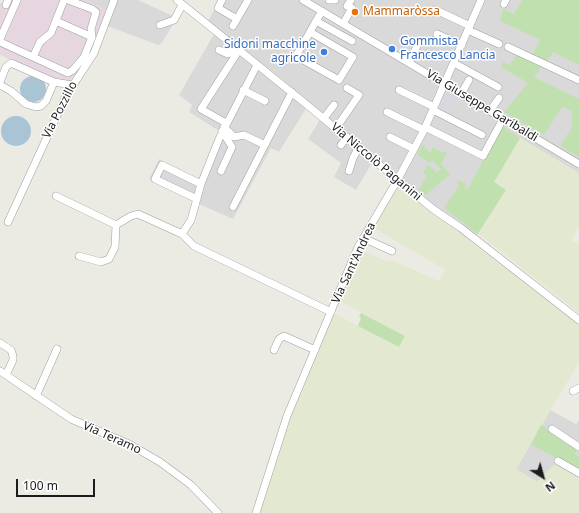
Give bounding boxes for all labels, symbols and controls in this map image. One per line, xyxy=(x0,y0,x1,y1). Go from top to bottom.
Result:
place label: Mammaròssa xyxy=(363,5,440,19)
marker: Mammaròssa xyxy=(350,7,360,17)
place label: Gommista Francesco Lancia xyxy=(400,35,496,63)
place label: Sidoni macchine agricole xyxy=(224,38,316,66)
marker: Gommista Francesco Lancia xyxy=(387,44,397,54)
marker: Sidoni macchine agricole xyxy=(319,47,329,57)
street label: Via Giuseppe Garibaldi xyxy=(424,67,540,145)
street label: Via Pozzillo xyxy=(39,79,81,141)
street label: Via Niccolò Paganini xyxy=(328,120,424,204)
street label: Via Sant'Andrea xyxy=(329,220,379,306)
street label: Via Teramo xyxy=(80,419,144,457)
north arrow xyxy=(523,457,563,497)
scale bar xyxy=(18,471,97,497)
text: 100 m xyxy=(23,477,58,494)
text: N xyxy=(542,478,559,496)

